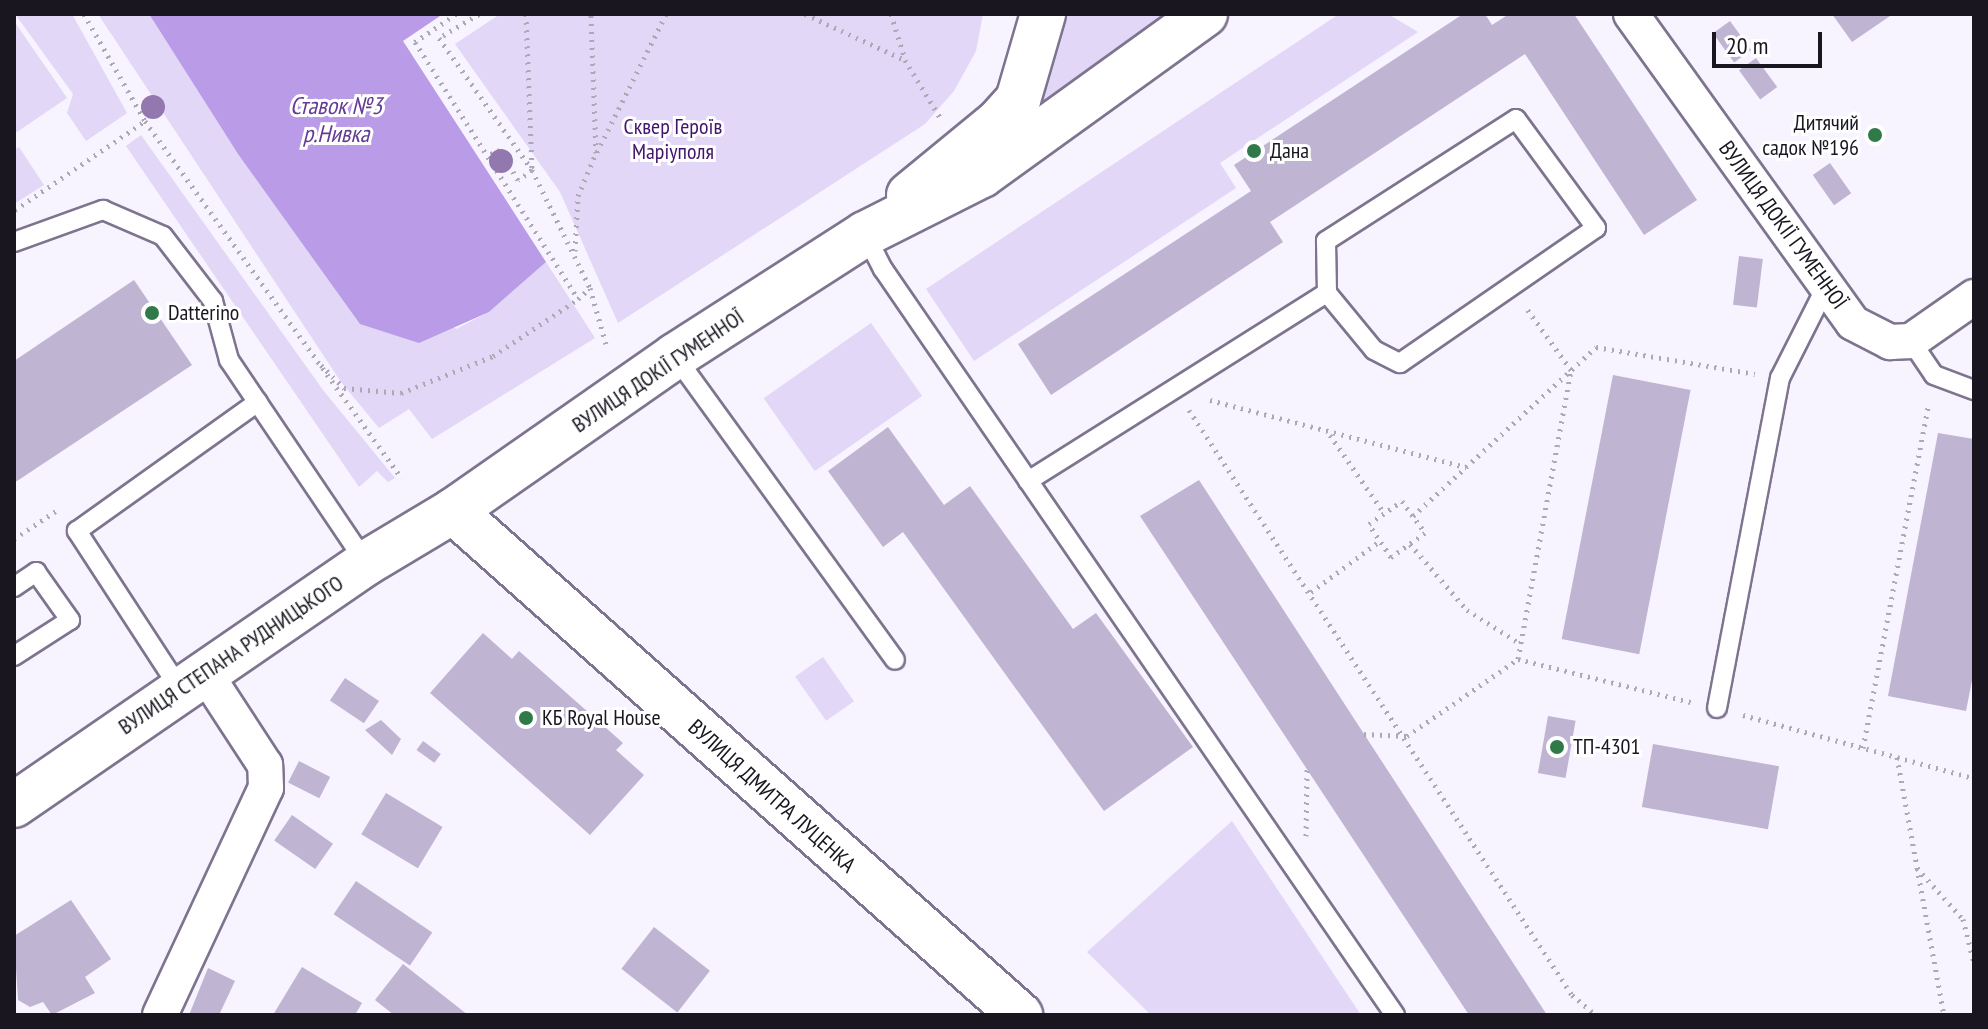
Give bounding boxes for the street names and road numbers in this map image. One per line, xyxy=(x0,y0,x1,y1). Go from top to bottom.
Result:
street label: ВУЛИЦЯ ДОКІЇ ГУМЕННОЇ xyxy=(1713,136,1853,314)
street label: ВУЛИЦЯ ДОКІЇ ГУМЕННОЇ xyxy=(567,304,749,438)
street label: ВУЛИЦЯ СТЕПАНА РУДНИЦЬКОГО xyxy=(113,570,349,740)
street label: ВУЛИЦЯ ДМИТРА ЛУЦЕНКА xyxy=(683,714,861,878)

